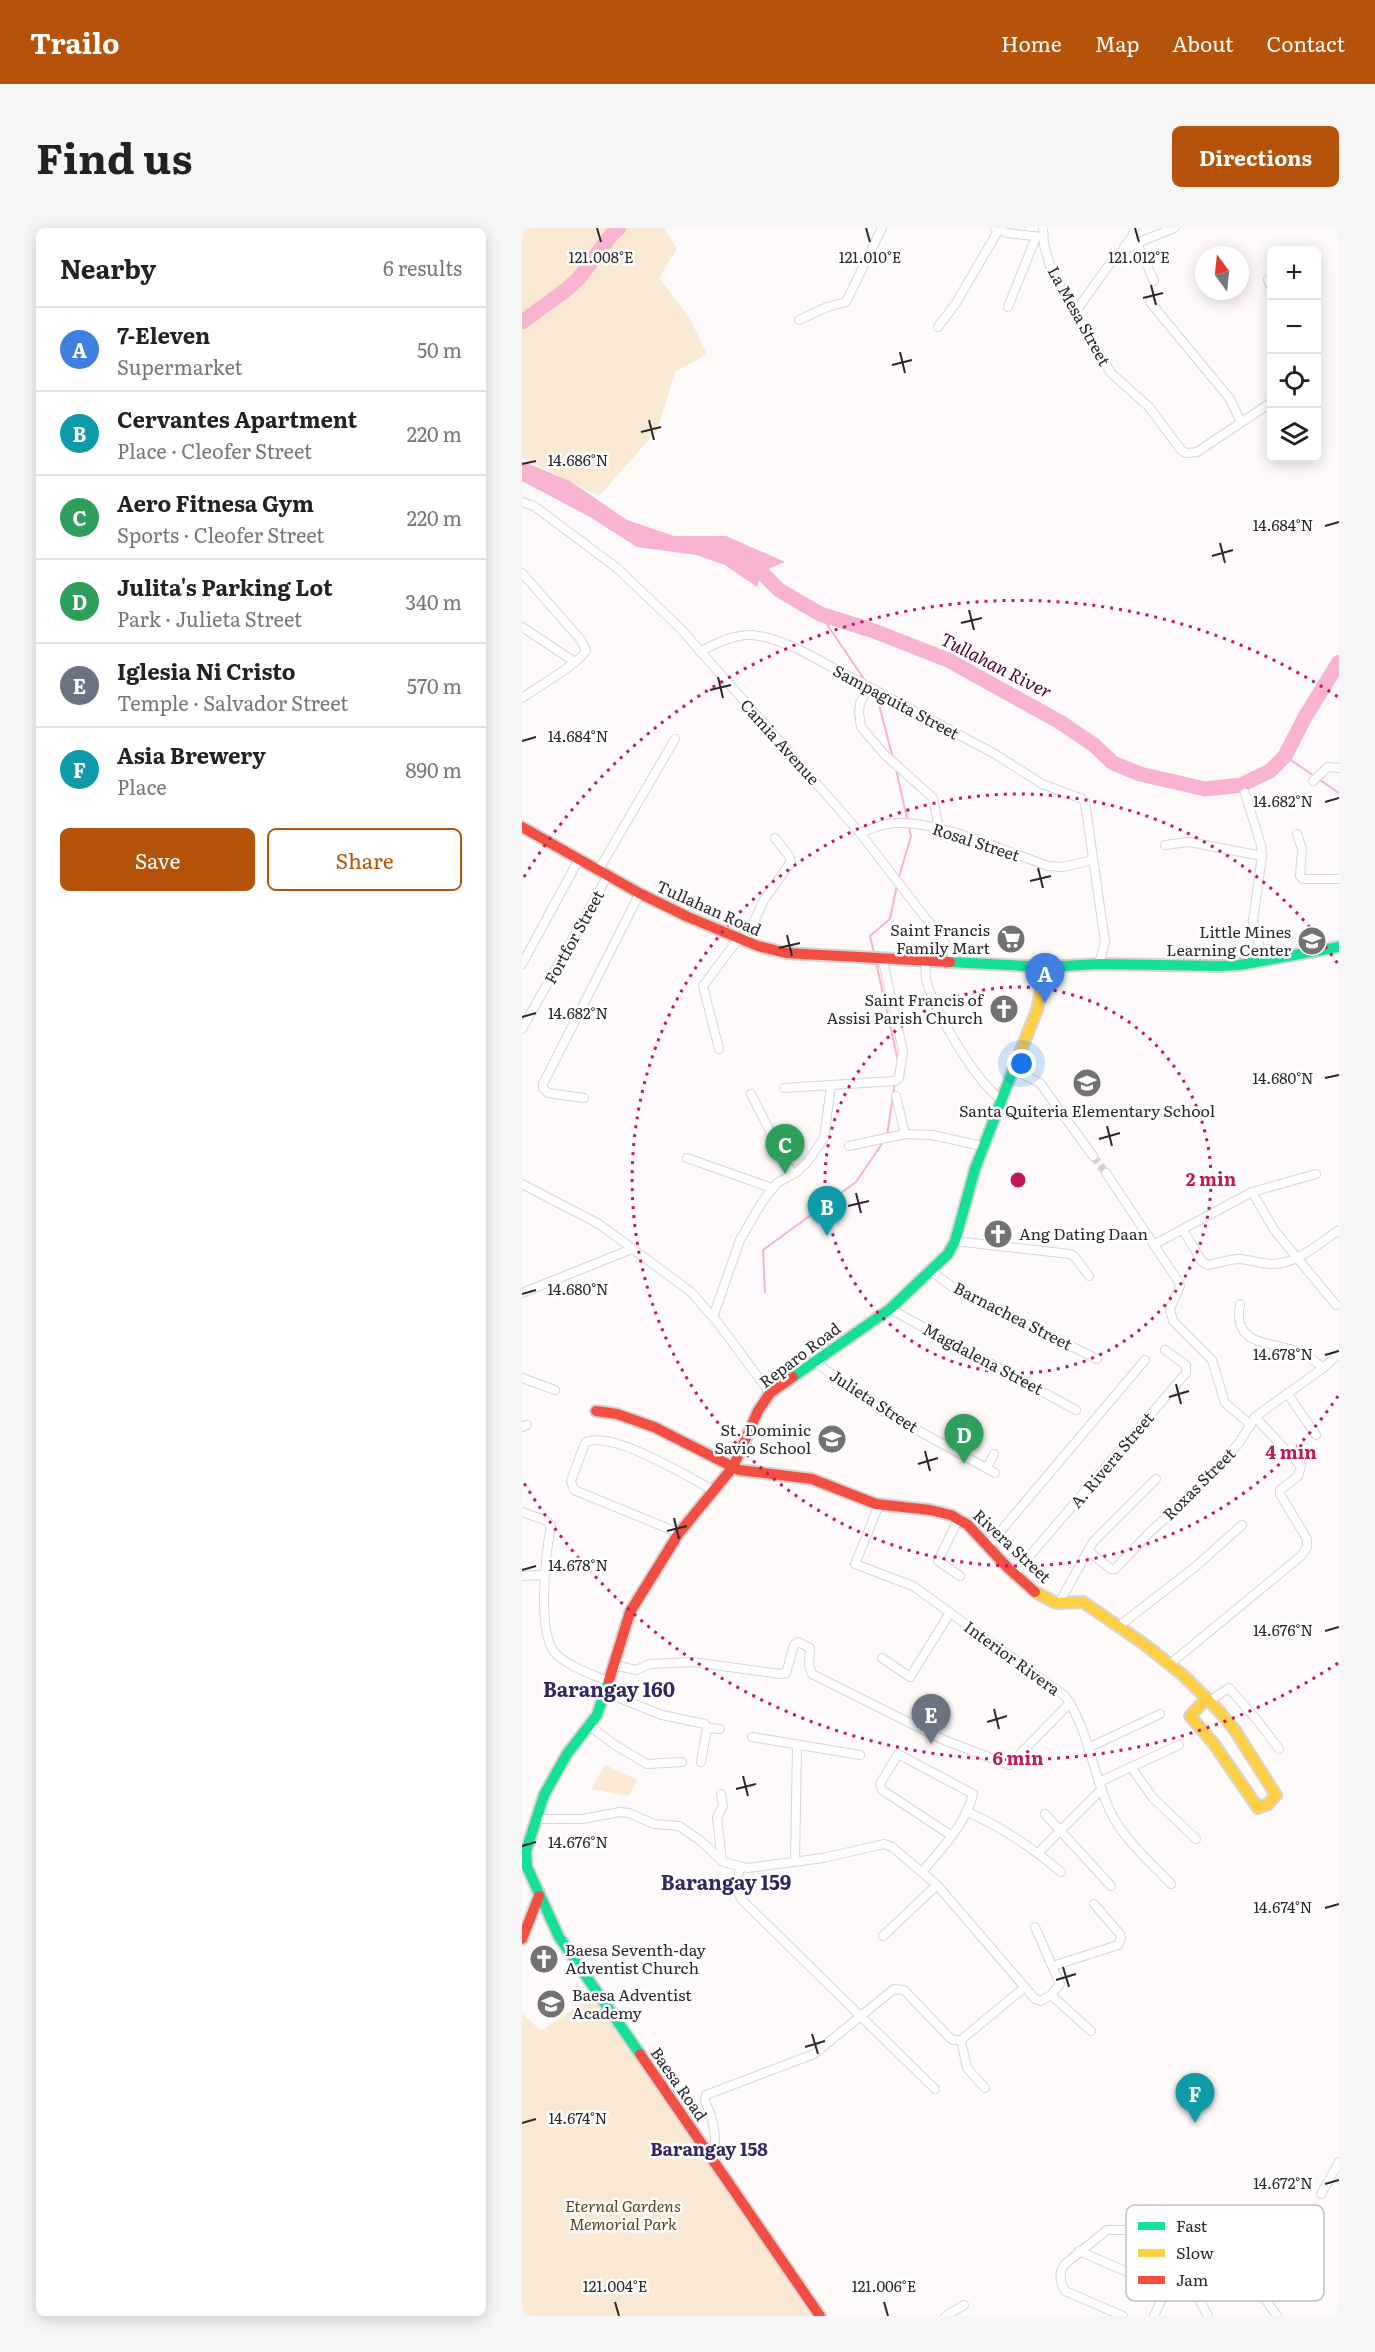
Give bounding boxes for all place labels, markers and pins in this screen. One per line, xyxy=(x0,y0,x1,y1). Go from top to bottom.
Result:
place label: Saint Francis Family Mart xyxy=(890,917,991,959)
place label: Little Mines Learning Center xyxy=(1166,919,1291,961)
supermarket icon: Saint Francis Family Mart xyxy=(995,923,1027,955)
school or university icon: Little Mines Learning Center xyxy=(1296,925,1328,957)
pin: A xyxy=(1026,954,1064,1003)
place label: Saint Francis of Assisi Parish Church xyxy=(826,987,985,1029)
church icon: Saint Francis of Assisi Parish Church xyxy=(988,993,1020,1025)
school or university icon: Santa Quiteria Elementary School xyxy=(1071,1067,1103,1099)
place label: Santa Quiteria Elementary School xyxy=(959,1098,1215,1122)
pin: C xyxy=(766,1124,804,1174)
centre of rings xyxy=(1008,1170,1028,1190)
pin: B xyxy=(808,1186,846,1236)
church icon: Ang Dating Daan xyxy=(982,1218,1014,1250)
place label: Ang Dating Daan xyxy=(1019,1221,1148,1245)
pin: D xyxy=(944,1414,984,1464)
place label: St. Dominic Savio School xyxy=(714,1417,811,1459)
school or university icon: St. Dominic Savio School xyxy=(816,1423,848,1455)
pin: E xyxy=(912,1694,950,1744)
place label: Baesa Seventh-day Adventist Church xyxy=(565,1937,706,1979)
church icon: Baesa Seventh-day Adventist Church xyxy=(528,1943,560,1975)
place label: Baesa Adventist Academy xyxy=(572,1982,692,2024)
school or university icon: Baesa Adventist Academy xyxy=(535,1988,567,2020)
pin: F xyxy=(1176,2074,1214,2123)

